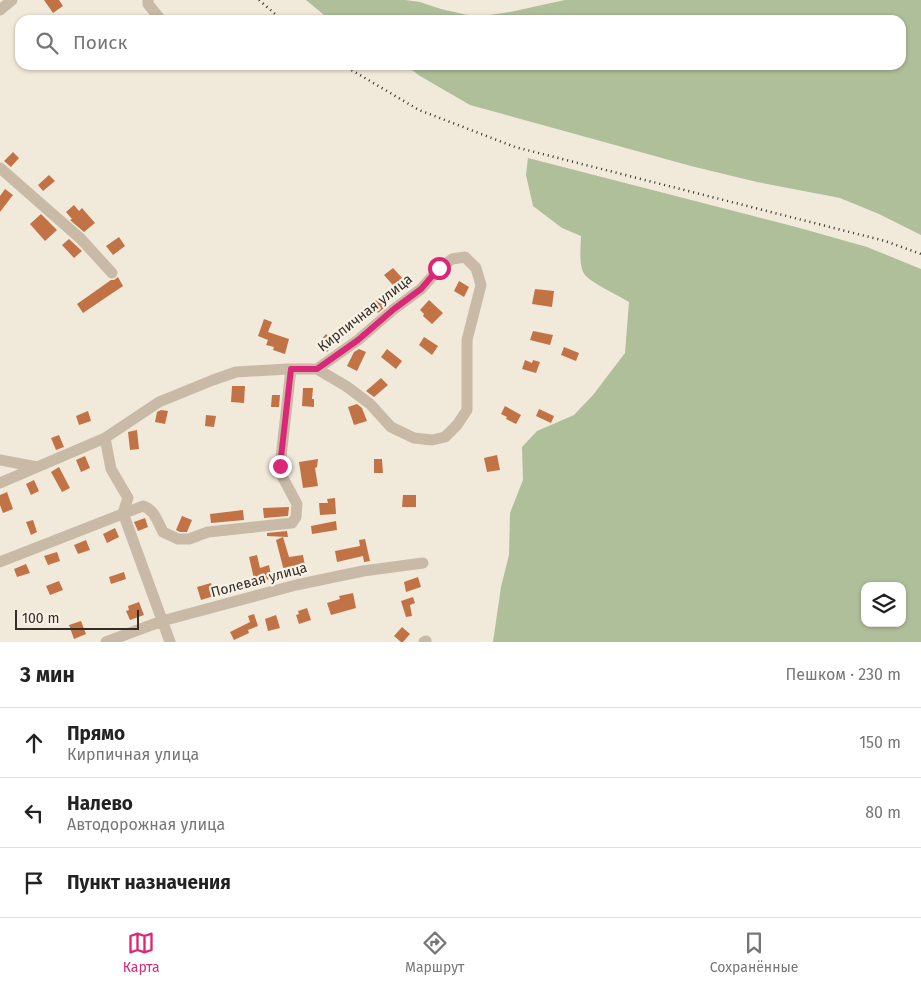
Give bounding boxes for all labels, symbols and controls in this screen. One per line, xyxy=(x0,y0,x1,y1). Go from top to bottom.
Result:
search box xyxy=(15,15,906,70)
icon: search xyxy=(33,29,61,57)
text: Поиск xyxy=(73,31,127,54)
route start xyxy=(428,257,451,280)
street label: Кирпичная улица xyxy=(314,271,416,355)
route end xyxy=(269,455,292,478)
street label: Полевая улица xyxy=(209,559,309,601)
map controls xyxy=(861,582,906,627)
button: layers xyxy=(861,582,906,627)
scale bar xyxy=(15,607,139,630)
text: 100 m xyxy=(22,610,59,627)
text: 3 мин xyxy=(20,662,75,688)
text: Пешком · 230 m xyxy=(785,665,901,684)
text: Прямо xyxy=(67,722,125,745)
icon: ahead xyxy=(20,729,48,757)
text: 150 m xyxy=(859,733,901,752)
text: Кирпичная улица xyxy=(67,745,199,764)
text: Налево xyxy=(67,792,133,815)
icon: left xyxy=(20,799,48,827)
text: 80 m xyxy=(865,803,901,822)
text: Автодорожная улица xyxy=(67,815,225,834)
icon: arrive xyxy=(20,869,48,897)
text: Пункт назначения xyxy=(67,871,231,894)
tab: Карта xyxy=(123,929,160,976)
tab: Маршрут xyxy=(405,929,464,976)
tab: Сохранённые xyxy=(710,929,798,976)

